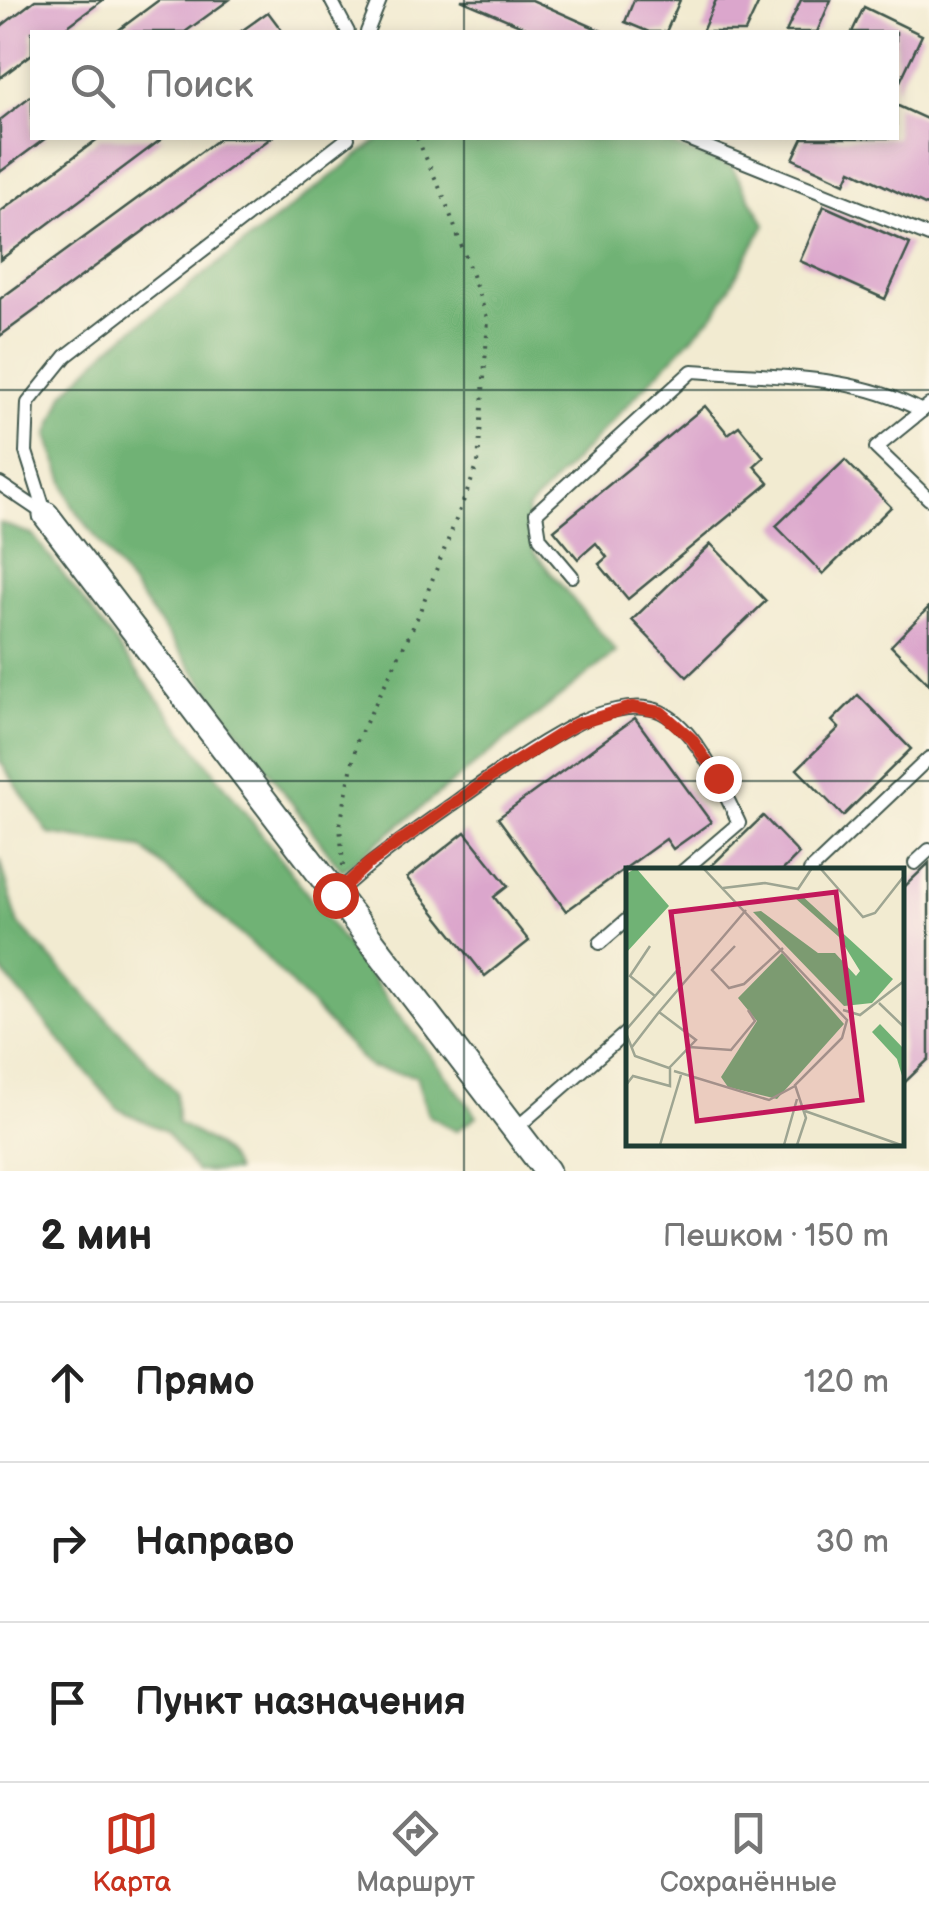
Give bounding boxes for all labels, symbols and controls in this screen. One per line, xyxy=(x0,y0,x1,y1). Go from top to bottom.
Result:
search box xyxy=(30,30,899,140)
icon: search xyxy=(65,58,120,113)
text: Поиск xyxy=(145,63,253,108)
route end xyxy=(696,756,742,802)
inset map xyxy=(626,868,904,1146)
route start xyxy=(313,873,359,919)
text: 2 мин xyxy=(40,1211,152,1262)
text: Пешком · 150 m xyxy=(663,1217,889,1256)
icon: ahead xyxy=(40,1355,95,1410)
text: Прямо xyxy=(135,1360,254,1405)
text: 120 m xyxy=(804,1363,889,1402)
icon: right xyxy=(40,1515,95,1570)
text: Направо xyxy=(135,1520,294,1565)
text: 30 m xyxy=(815,1523,889,1562)
icon: arrive xyxy=(40,1675,95,1730)
text: Пункт назначения xyxy=(135,1680,466,1725)
tab: Карта xyxy=(92,1806,171,1899)
tab: Маршрут xyxy=(356,1806,475,1899)
tab: Сохранённые xyxy=(660,1806,837,1899)

